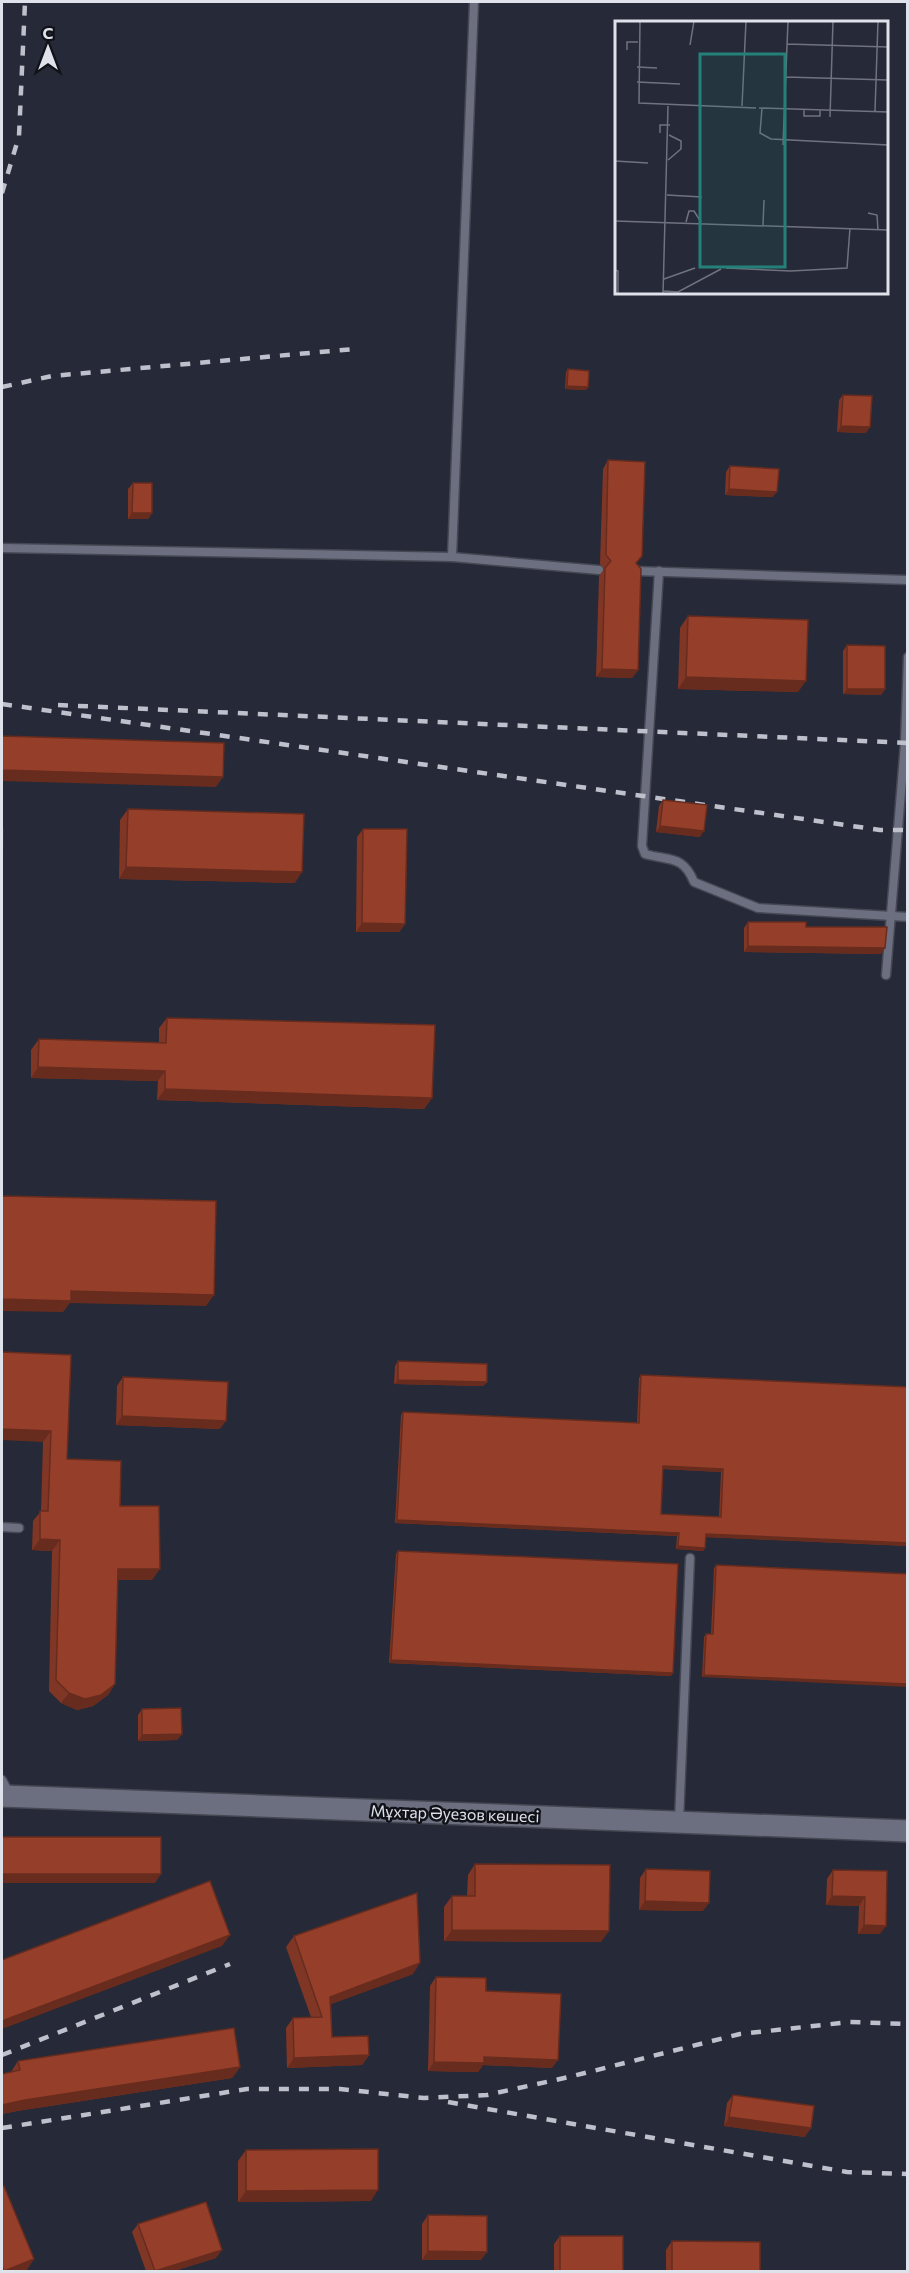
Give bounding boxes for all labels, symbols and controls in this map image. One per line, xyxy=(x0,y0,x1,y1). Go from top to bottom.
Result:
north arrow xyxy=(18,18,78,78)
inset map xyxy=(615,21,888,294)
text: С xyxy=(43,23,54,42)
street label: Мұхтар Әуезов көшесі xyxy=(370,1801,540,1825)

